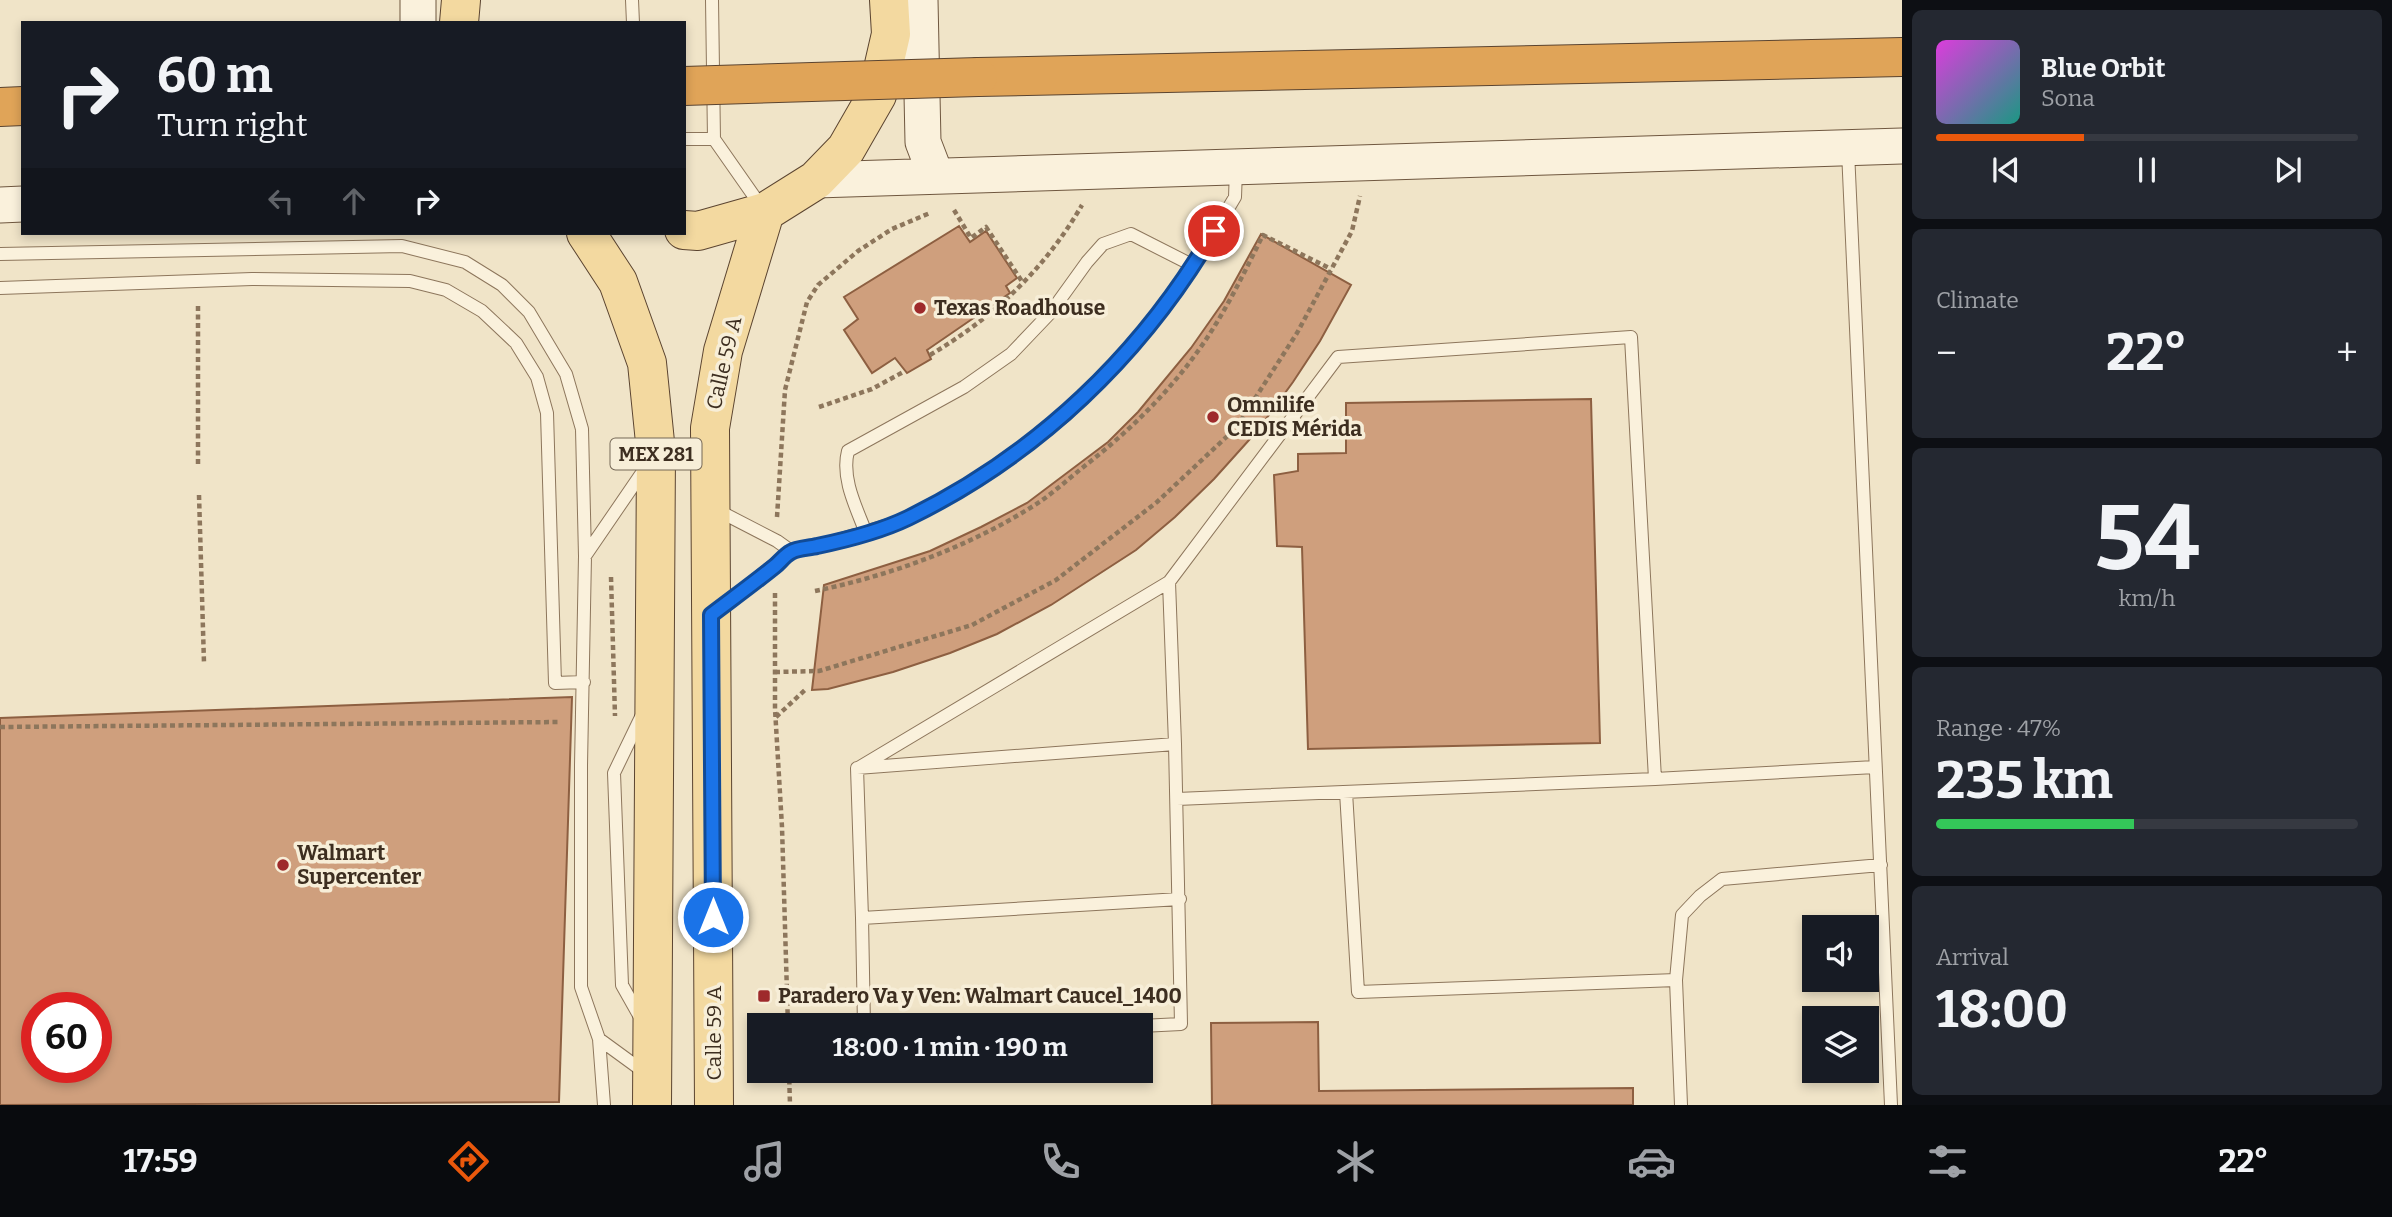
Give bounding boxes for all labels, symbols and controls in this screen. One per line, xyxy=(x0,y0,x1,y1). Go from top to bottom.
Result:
text: 60 m xyxy=(157,46,273,105)
icon: right xyxy=(42,49,133,140)
text: Blue Orbit xyxy=(2041,53,2165,84)
text: Sona xyxy=(2041,84,2095,112)
text: Turn right xyxy=(157,106,308,144)
icon: previous xyxy=(1987,151,2025,189)
icon: pause xyxy=(2128,151,2166,189)
icon: next xyxy=(2269,151,2307,189)
icon: left xyxy=(262,182,300,220)
icon: ahead xyxy=(335,182,373,220)
icon: right xyxy=(408,182,446,220)
pin xyxy=(1184,201,1244,261)
icon: arrive xyxy=(1195,212,1233,250)
text: Climate xyxy=(1936,286,2019,314)
place label: Texas Roadhouse xyxy=(934,295,1105,321)
marker: Texas Roadhouse xyxy=(912,300,928,316)
street label: Calle 59 A xyxy=(701,314,747,412)
text: 22° xyxy=(2106,321,2187,384)
text: − xyxy=(1936,330,1957,376)
text: + xyxy=(2336,330,2358,376)
place label: Omnilife CEDIS Mérida xyxy=(1227,392,1362,442)
marker: Omnilife CEDIS Mérida xyxy=(1205,409,1221,425)
road number: MEX 281 xyxy=(610,438,702,470)
text: 54 xyxy=(2094,484,2200,593)
text: km/h xyxy=(2119,584,2175,612)
text: Range · 47% xyxy=(1936,714,2061,742)
text: 235 km xyxy=(1936,749,2113,812)
place label: Walmart Supercenter xyxy=(297,840,421,890)
marker: Walmart Supercenter xyxy=(275,857,291,873)
position arrow xyxy=(676,880,750,954)
map controls xyxy=(1802,915,1879,1083)
button: sound xyxy=(1802,915,1879,992)
text: Arrival xyxy=(1936,943,2009,971)
text: 18:00 xyxy=(1936,978,2068,1041)
place label: Paradero Va y Ven: Walmart Caucel_1400 xyxy=(778,983,1182,1009)
street label: Calle 59 A xyxy=(701,985,727,1080)
marker: Paradero Va y Ven: Walmart Caucel_1400 xyxy=(756,988,772,1004)
speed limit sign: 60 xyxy=(21,992,112,1083)
button: layers xyxy=(1802,1006,1879,1083)
text: 18:00 · 1 min · 190 m xyxy=(832,1032,1068,1063)
icon: directions xyxy=(444,1137,493,1186)
icon: music xyxy=(740,1137,789,1186)
icon: phone xyxy=(1036,1137,1085,1186)
icon: climate xyxy=(1331,1137,1380,1186)
icon: car xyxy=(1627,1137,1676,1186)
icon: filters xyxy=(1923,1137,1972,1186)
text: 17:59 xyxy=(123,1142,198,1180)
text: 22° xyxy=(2218,1142,2269,1180)

